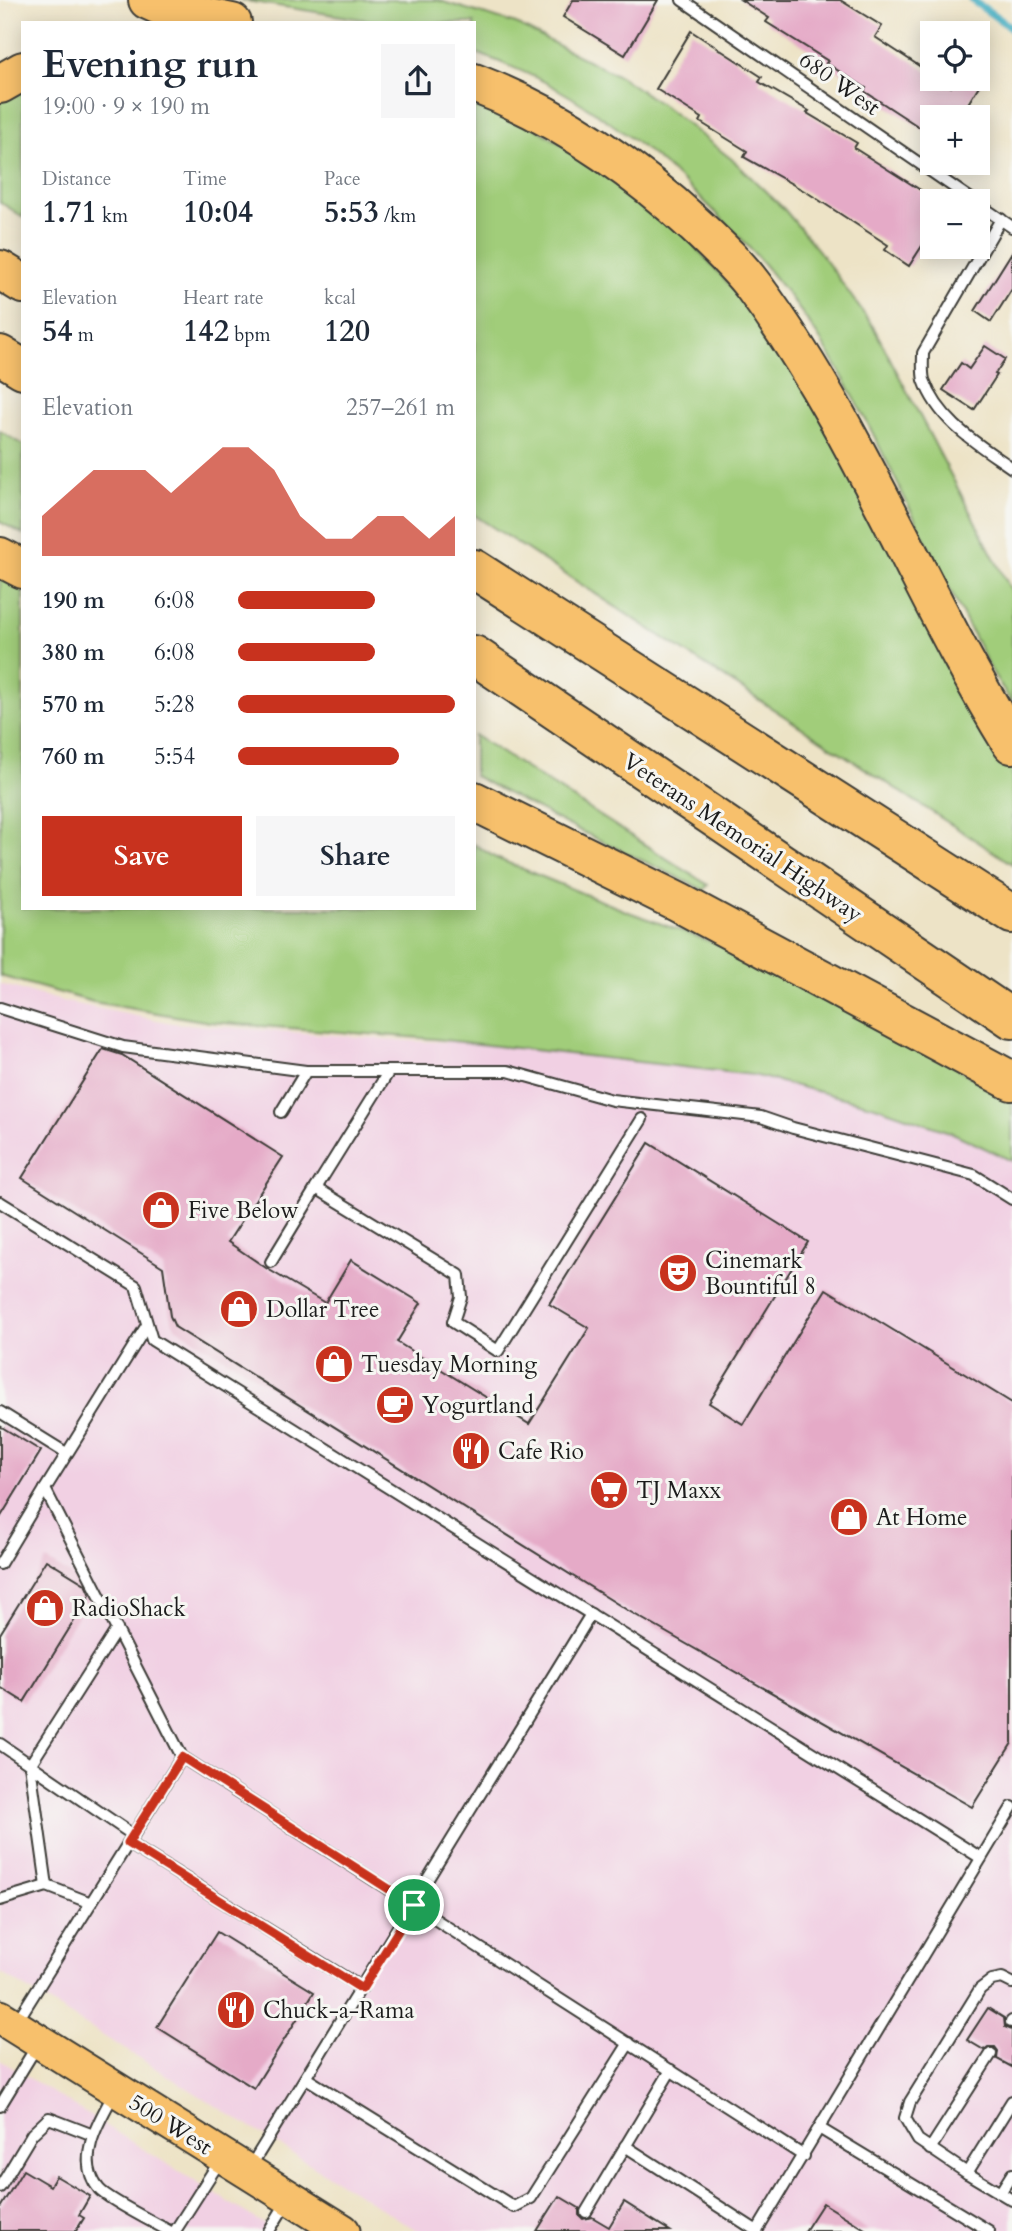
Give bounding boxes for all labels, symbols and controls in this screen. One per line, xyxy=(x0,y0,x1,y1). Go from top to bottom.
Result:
map controls xyxy=(920,21,990,259)
button: locate xyxy=(920,21,990,91)
text: Evening run xyxy=(42,39,258,91)
button: share xyxy=(381,44,455,118)
street label: 680 West xyxy=(793,44,886,123)
text: 19:00 · 9 × 190 m xyxy=(42,91,210,122)
button: + xyxy=(920,105,990,175)
text: Distance xyxy=(42,166,111,192)
text: Time xyxy=(183,166,227,192)
text: Pace xyxy=(324,166,361,192)
button: − xyxy=(920,189,990,259)
text: 1.71 xyxy=(42,192,97,233)
text: 10:04 xyxy=(183,192,253,233)
text: 5:53 xyxy=(324,192,379,233)
text: km xyxy=(97,203,128,229)
text: /km xyxy=(379,203,416,229)
text: Elevation xyxy=(42,285,117,311)
text: Heart rate xyxy=(183,285,264,311)
text: kcal xyxy=(324,285,356,311)
text: 54 xyxy=(42,311,73,352)
text: 142 xyxy=(183,311,229,352)
text: 120 xyxy=(324,311,370,352)
text: m xyxy=(73,322,94,348)
text: bpm xyxy=(229,322,271,348)
text: Elevation xyxy=(42,392,133,423)
text: 257–261 m xyxy=(346,392,455,423)
text: 190 m xyxy=(42,585,105,616)
text: 6:08 xyxy=(154,585,195,616)
text: 380 m xyxy=(42,637,105,668)
text: 6:08 xyxy=(154,637,195,668)
text: 570 m xyxy=(42,689,105,720)
text: 5:28 xyxy=(154,689,195,720)
text: 760 m xyxy=(42,741,105,772)
text: 5:54 xyxy=(154,741,195,772)
street label: Veterans Memorial Highway xyxy=(617,745,869,929)
button: Save xyxy=(42,816,242,896)
button: Share xyxy=(256,816,455,896)
shop icon: Five Below xyxy=(140,1189,182,1231)
place label: Five Below xyxy=(188,1195,299,1226)
place label: Cinemark Bountiful 8 xyxy=(705,1245,816,1302)
theatre icon: Cinemark Bountiful 8 xyxy=(657,1252,699,1294)
shop icon: Dollar Tree xyxy=(218,1288,260,1330)
place label: Dollar Tree xyxy=(266,1294,379,1325)
shop icon: Tuesday Morning xyxy=(313,1343,355,1385)
place label: Tuesday Morning xyxy=(361,1349,537,1380)
cafe icon: Yogurtland xyxy=(374,1384,416,1426)
place label: Yogurtland xyxy=(422,1390,535,1421)
restaurant icon: Cafe Rio xyxy=(450,1430,492,1472)
place label: Cafe Rio xyxy=(498,1436,584,1467)
supermarket icon: TJ Maxx xyxy=(588,1469,630,1511)
place label: TJ Maxx xyxy=(636,1475,722,1506)
shop icon: At Home xyxy=(828,1496,870,1538)
place label: At Home xyxy=(876,1502,967,1533)
shop icon: RadioShack xyxy=(24,1587,66,1629)
place label: RadioShack xyxy=(72,1593,187,1624)
pin xyxy=(384,1875,444,1935)
icon: arrive xyxy=(395,1886,433,1924)
restaurant icon: Chuck-a-Rama xyxy=(215,1989,257,2031)
place label: Chuck-a-Rama xyxy=(263,1995,414,2026)
street label: 500 West xyxy=(123,2087,218,2162)

